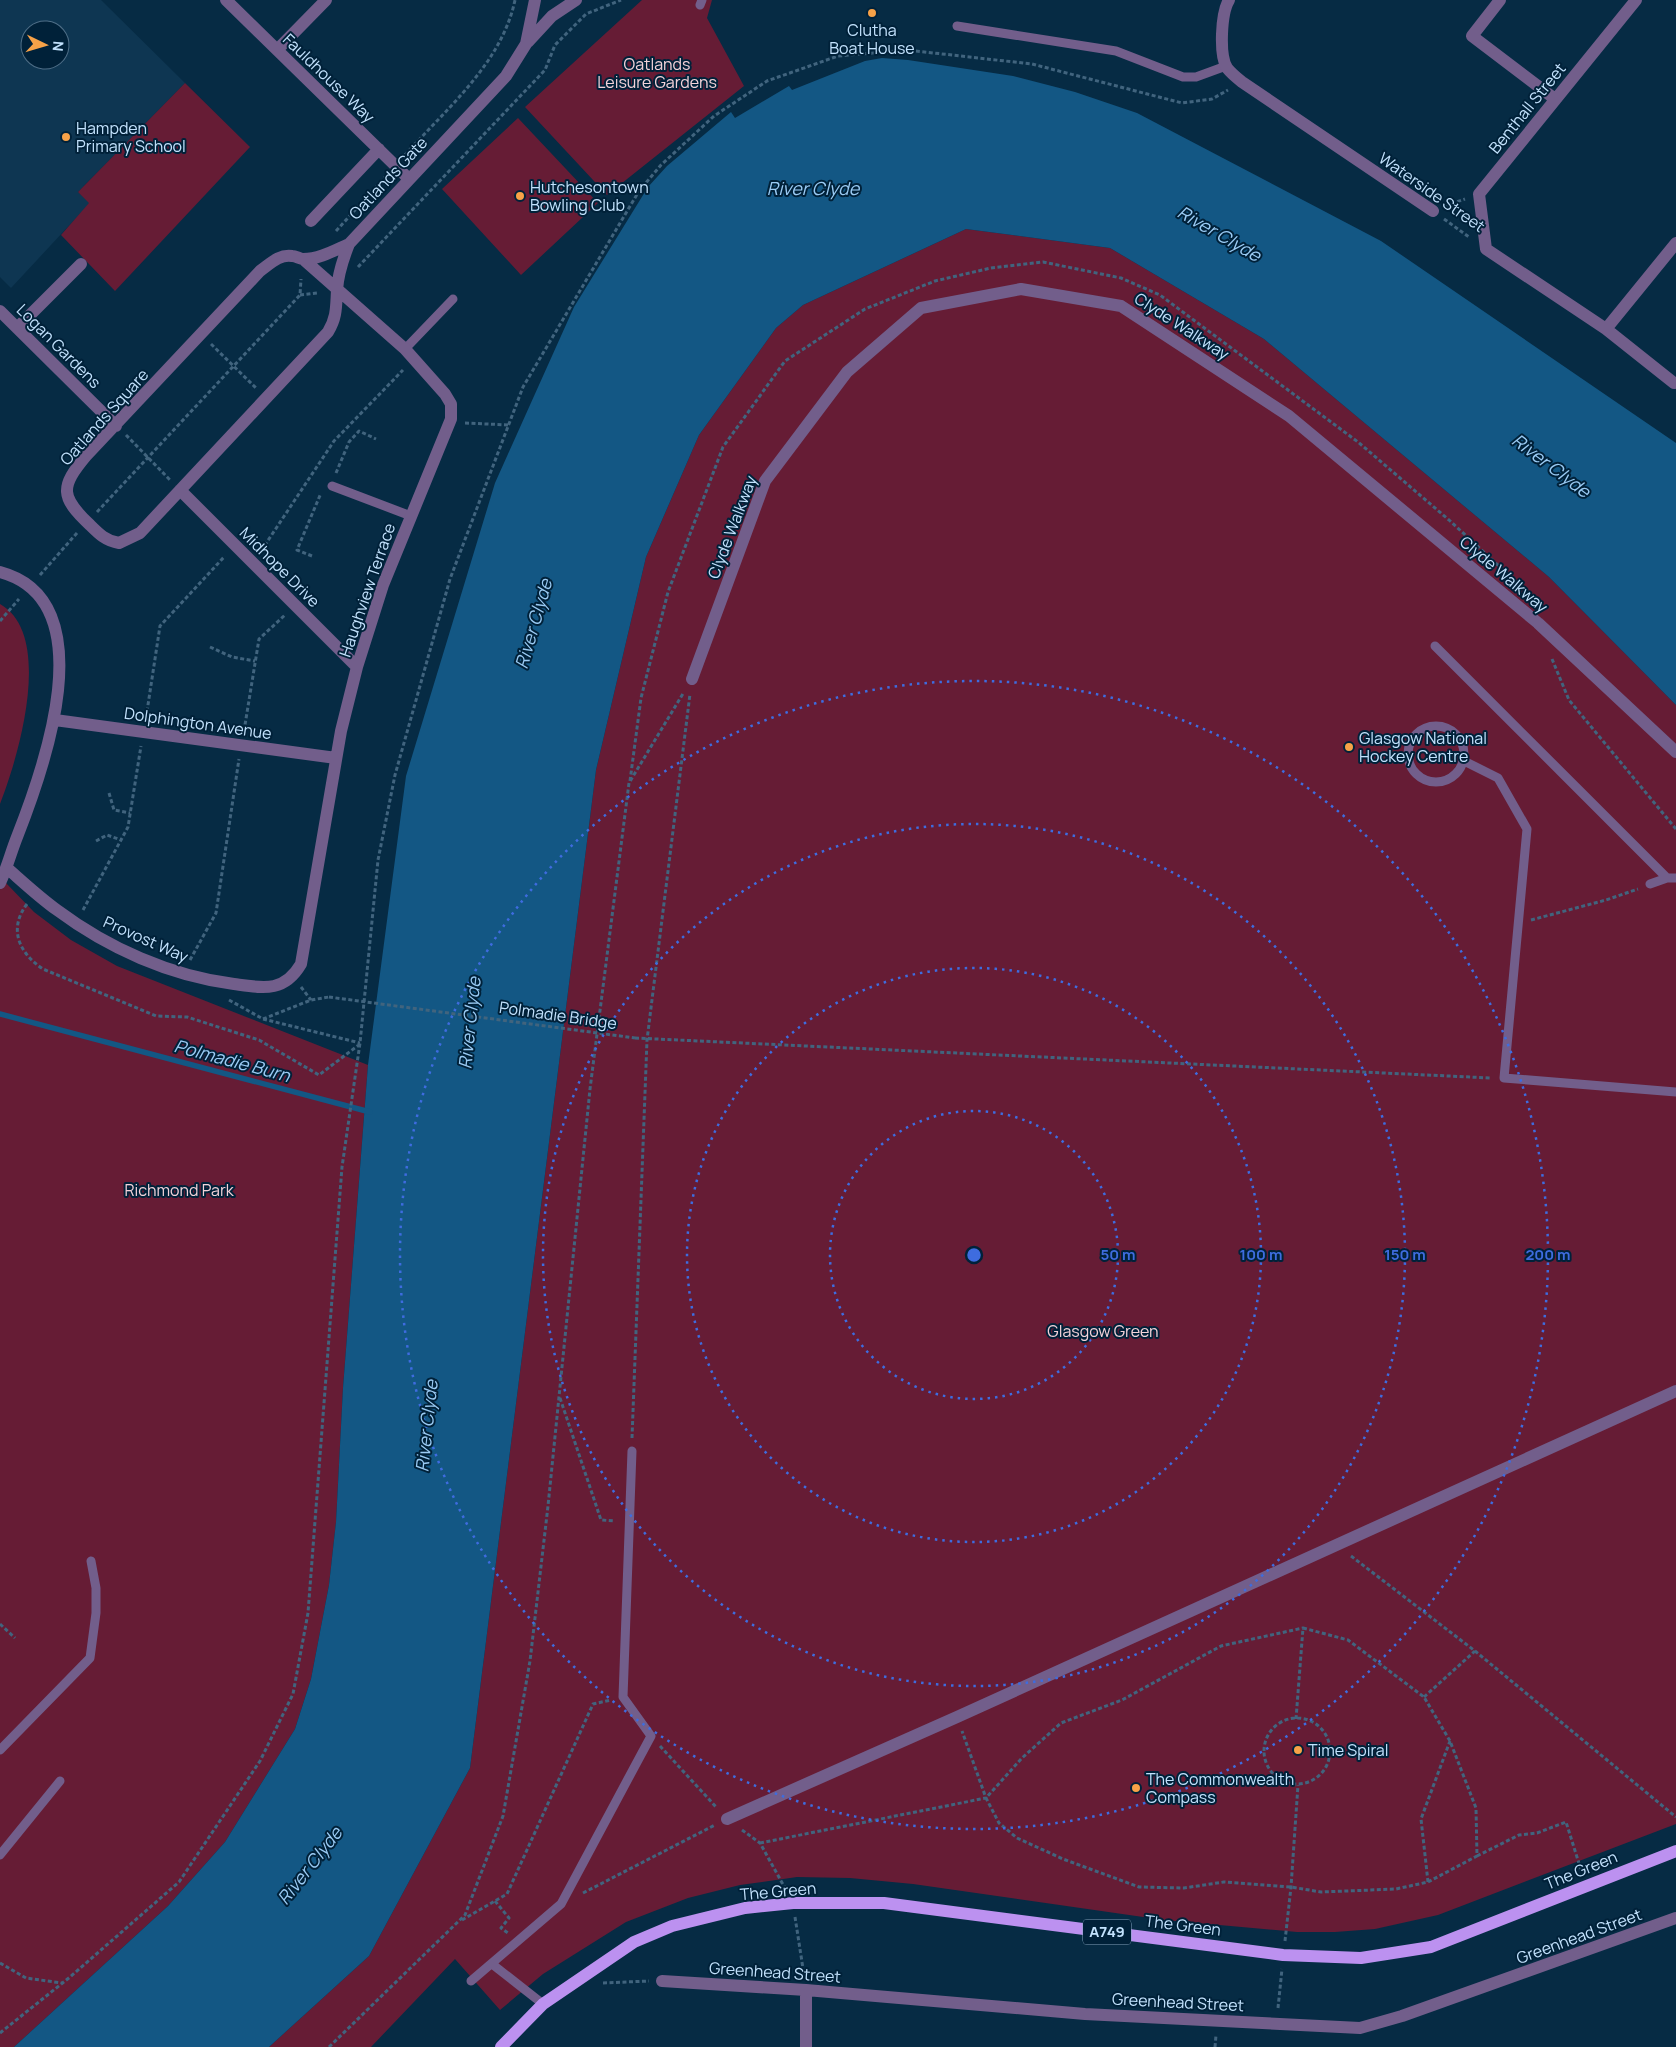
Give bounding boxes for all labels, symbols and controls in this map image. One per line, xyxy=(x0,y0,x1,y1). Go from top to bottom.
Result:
marker: Clutha Boat House xyxy=(866,7,878,19)
place label: Clutha Boat House xyxy=(829,19,915,59)
north arrow xyxy=(20,20,70,70)
street label: Fauldhouse Way xyxy=(278,28,380,128)
text: N xyxy=(49,40,68,52)
park label: Oatlands Leisure Gardens xyxy=(597,53,717,93)
street label: Benthall Street xyxy=(1484,58,1570,158)
place label: Hampden Primary School xyxy=(76,117,186,157)
marker: Hampden Primary School xyxy=(60,131,72,143)
street label: Oatlands Gate xyxy=(344,132,432,224)
street label: Waterside Street xyxy=(1374,147,1490,237)
place label: Hutchesontown Bowling Club xyxy=(530,176,649,216)
water label: River Clyde xyxy=(767,176,861,200)
marker: Hutchesontown Bowling Club xyxy=(514,190,526,202)
water label: River Clyde xyxy=(1174,200,1267,267)
street label: Clyde Walkway xyxy=(1130,287,1234,365)
street label: Logan Gardens xyxy=(12,299,106,393)
street label: Oatlands Square xyxy=(55,364,153,470)
water label: River Clyde xyxy=(1507,428,1597,503)
street label: Clyde Walkway xyxy=(702,472,762,582)
street label: Haughview Terrace xyxy=(334,520,400,660)
street label: Midhope Drive xyxy=(235,522,325,612)
street label: Clyde Walkway xyxy=(1455,531,1553,618)
water label: River Clyde xyxy=(509,575,558,671)
street label: Dolphington Avenue xyxy=(123,702,273,744)
place label: Glasgow National Hockey Centre xyxy=(1359,727,1487,767)
marker: Glasgow National Hockey Centre xyxy=(1343,741,1355,753)
street label: Provost Way xyxy=(100,911,192,968)
water label: River Clyde xyxy=(452,974,486,1070)
street label: Polmadie Bridge xyxy=(498,996,618,1034)
water label: Polmadie Burn xyxy=(172,1033,294,1087)
park label: Richmond Park xyxy=(124,1179,235,1201)
text: 50 m xyxy=(1100,1244,1136,1265)
text: 100 m xyxy=(1240,1244,1282,1265)
text: 150 m xyxy=(1384,1244,1426,1265)
text: 200 m xyxy=(1525,1244,1571,1265)
centre of rings xyxy=(965,1246,983,1264)
park label: Glasgow Green xyxy=(1047,1320,1159,1342)
water label: River Clyde xyxy=(409,1377,443,1473)
place label: Time Spiral xyxy=(1308,1739,1389,1761)
marker: Time Spiral xyxy=(1292,1744,1304,1756)
place label: The Commonwealth Compass xyxy=(1146,1768,1294,1808)
marker: The Commonwealth Compass xyxy=(1130,1782,1142,1794)
water label: River Clyde xyxy=(271,1820,348,1909)
street label: The Green xyxy=(1541,1845,1621,1895)
street label: The Green xyxy=(739,1877,817,1905)
street label: Greenhead Street xyxy=(1513,1903,1645,1969)
street label: The Green xyxy=(1144,1909,1222,1941)
road number: A749 xyxy=(1083,1920,1131,1944)
street label: Greenhead Street xyxy=(708,1956,842,1988)
street label: Greenhead Street xyxy=(1111,1988,1245,2016)

